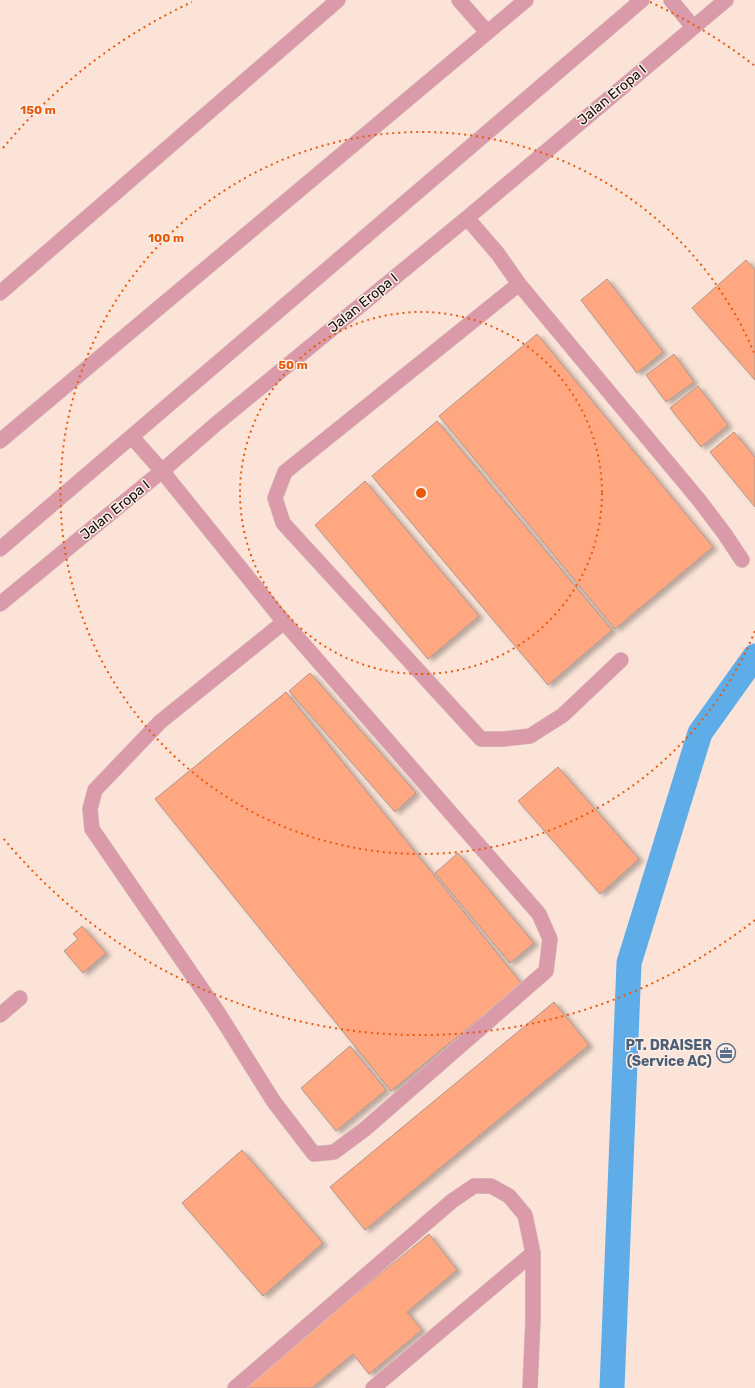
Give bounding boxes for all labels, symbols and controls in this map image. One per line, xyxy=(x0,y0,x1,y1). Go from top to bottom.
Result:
street label: Jalan Eropa I xyxy=(574,61,650,129)
text: 150 m xyxy=(20,103,56,117)
text: 100 m xyxy=(148,231,184,245)
street label: Jalan Eropa I xyxy=(325,270,401,336)
text: 50 m xyxy=(278,358,308,372)
street label: Jalan Eropa I xyxy=(77,477,153,543)
centre of rings xyxy=(414,486,428,500)
place label: PT. DRAISER (Service AC) xyxy=(625,1037,712,1070)
office icon: PT. DRAISER (Service AC) xyxy=(715,1042,737,1064)

